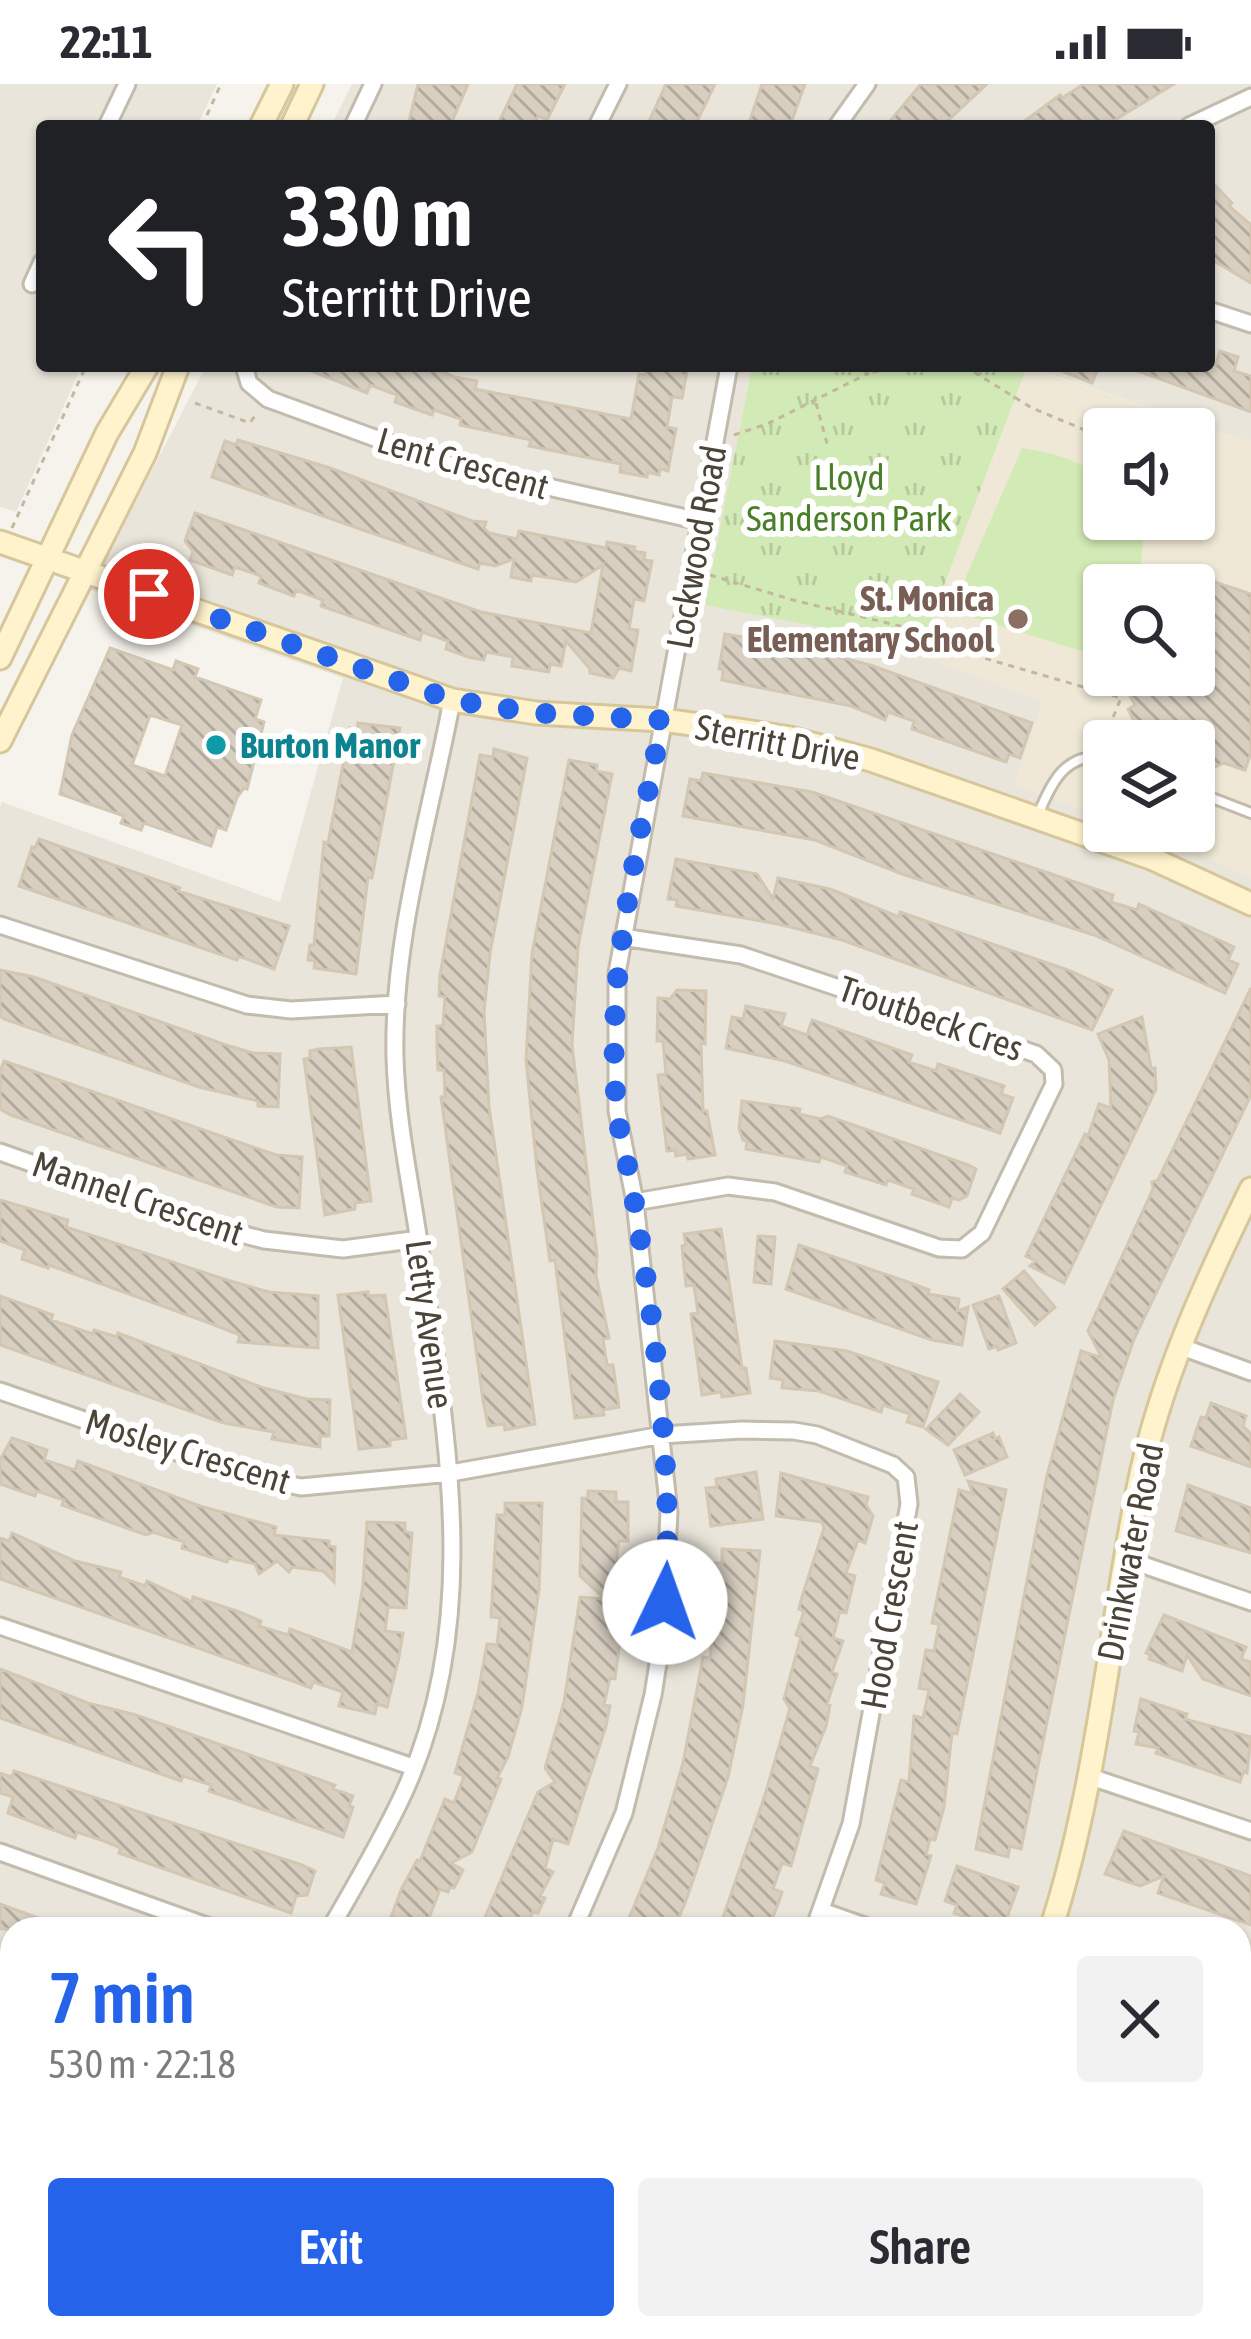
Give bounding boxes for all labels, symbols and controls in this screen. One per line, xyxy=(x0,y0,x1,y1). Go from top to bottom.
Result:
text: 22:11 xyxy=(60,16,153,68)
icon: left xyxy=(84,168,240,324)
text: 330 m xyxy=(282,168,472,264)
text: Sterritt Drive xyxy=(282,267,532,328)
map controls xyxy=(1083,408,1215,852)
button: sound xyxy=(1083,408,1215,540)
street label: Lent Crescent xyxy=(372,419,554,507)
street label: Lockwood Road xyxy=(657,442,735,652)
park label: Lloyd Sanderson Park xyxy=(746,456,952,539)
pin xyxy=(98,543,200,645)
icon: arrive xyxy=(116,561,182,627)
button: search xyxy=(1083,564,1215,696)
place label: St. Monica Elementary School xyxy=(747,577,994,660)
marker: St. Monica Elementary School xyxy=(1005,606,1031,632)
street label: Sterritt Drive xyxy=(692,705,864,779)
button: layers xyxy=(1083,720,1215,852)
place label: Burton Manor xyxy=(240,724,421,766)
marker: Burton Manor xyxy=(203,732,229,758)
street label: Troutbeck Cres xyxy=(833,967,1029,1069)
street label: Mannel Crescent xyxy=(27,1142,249,1254)
street label: Letty Avenue xyxy=(397,1237,463,1411)
street label: Mosley Crescent xyxy=(80,1400,296,1502)
street label: Drinkwater Road xyxy=(1088,1440,1172,1664)
street label: Hood Crescent xyxy=(852,1518,926,1712)
position arrow xyxy=(602,1539,728,1665)
text: 7 min xyxy=(48,1956,195,2038)
button: close xyxy=(1077,1956,1203,2082)
text: 530 m · 22:18 xyxy=(48,2042,236,2086)
button: Exit xyxy=(48,2178,614,2316)
button: Share xyxy=(638,2178,1203,2316)

